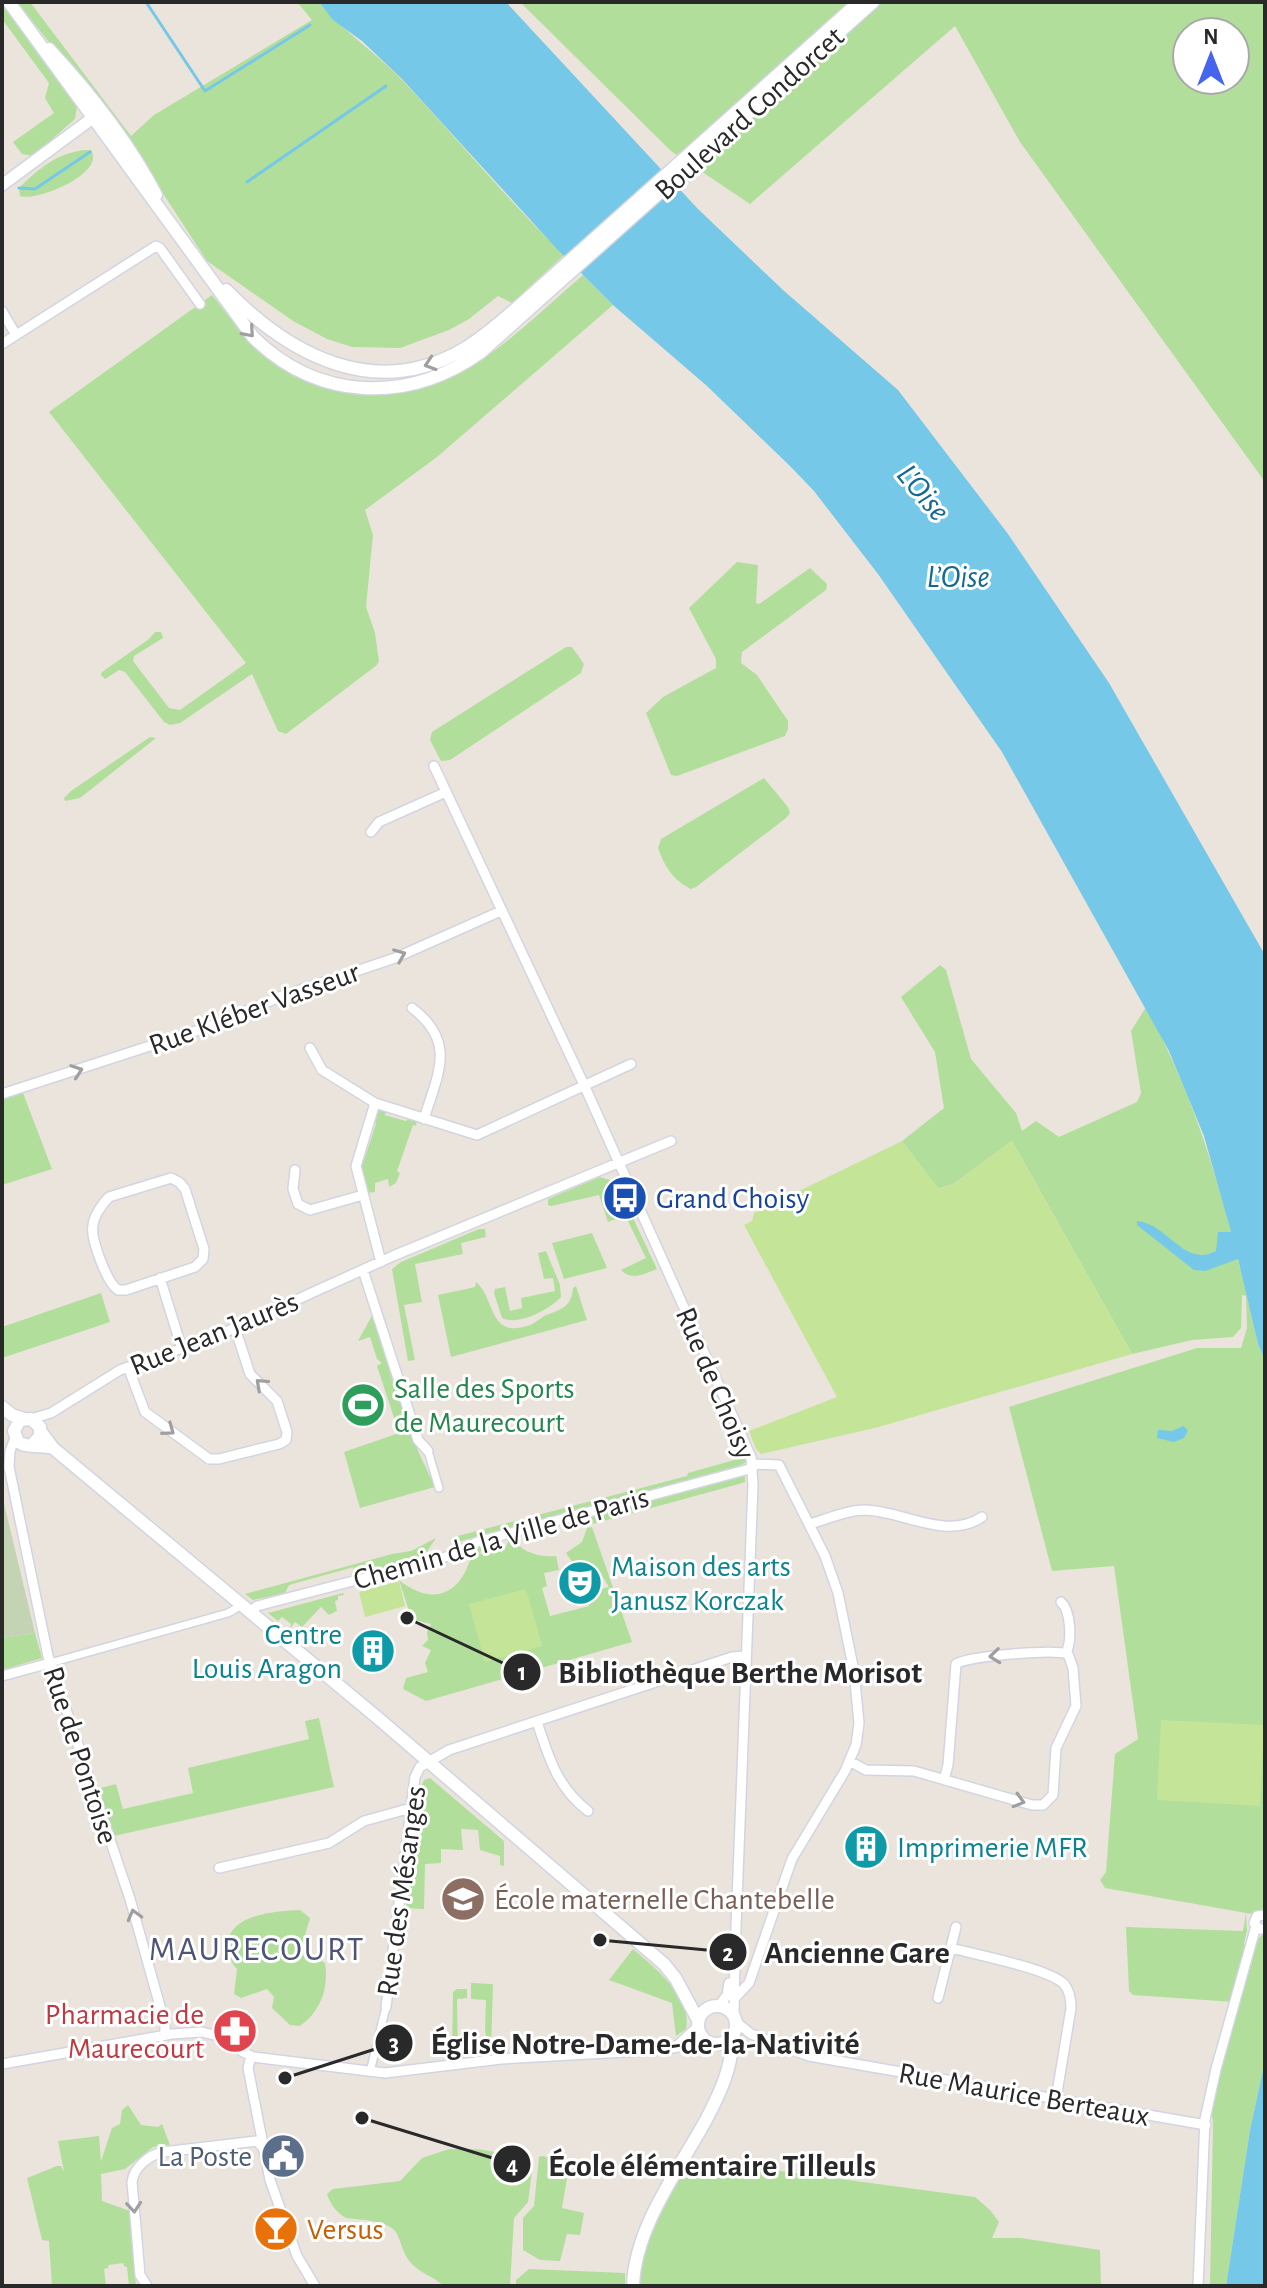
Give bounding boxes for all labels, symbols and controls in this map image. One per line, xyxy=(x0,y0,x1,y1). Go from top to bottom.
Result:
north arrow xyxy=(1171,16,1251,96)
street label: Boulevard Condorcet xyxy=(650,21,850,206)
text: N xyxy=(1203,26,1219,48)
one-way arrow xyxy=(239,322,254,337)
one-way arrow xyxy=(424,354,438,370)
water label: L'Oise xyxy=(891,458,956,527)
water label: L’Oise xyxy=(926,561,990,593)
one-way arrow xyxy=(392,948,406,965)
street label: Rue Kléber Vasseur xyxy=(145,957,364,1061)
one-way arrow xyxy=(69,1065,83,1081)
bus stop icon: Grand Choisy xyxy=(601,1174,649,1222)
place label: Grand Choisy xyxy=(656,1184,810,1214)
street label: Rue Jean Jaurès xyxy=(126,1287,303,1381)
street label: Rue de Choisy xyxy=(670,1303,761,1464)
place label: Salle des Sports de Maurecourt xyxy=(394,1374,575,1438)
one-way arrow xyxy=(255,1380,270,1394)
sports icon: Salle des Sports de Maurecourt xyxy=(339,1381,387,1429)
one-way arrow xyxy=(160,1420,175,1435)
street label: Chemin de la Ville de Paris xyxy=(350,1482,652,1596)
place label: Maison des arts Janusz Korczak xyxy=(611,1552,791,1616)
theatre icon: Maison des arts Janusz Korczak xyxy=(556,1559,604,1607)
place label: Centre Louis Aragon xyxy=(192,1620,342,1684)
building icon: Centre Louis Aragon xyxy=(349,1627,397,1675)
callout: Bibliothèque Berthe Morisot xyxy=(502,1644,938,1700)
one-way arrow xyxy=(989,1648,1002,1665)
text: Bibliothèque Berthe Morisot xyxy=(558,1657,922,1689)
text: 1 xyxy=(518,1661,526,1685)
street label: Rue de Pontoise xyxy=(37,1663,123,1848)
street label: Rue des Mésanges xyxy=(372,1784,432,1998)
one-way arrow xyxy=(1011,1792,1025,1809)
building icon: Imprimerie MFR xyxy=(842,1823,890,1871)
place label: Imprimerie MFR xyxy=(897,1833,1088,1863)
school or university icon: École maternelle Chantebelle xyxy=(439,1875,487,1923)
place label: École maternelle Chantebelle xyxy=(494,1883,835,1915)
one-way arrow xyxy=(127,1908,144,1922)
callout: Ancienne Gare xyxy=(708,1924,965,1980)
district label: MAURECOURT xyxy=(149,1933,365,1967)
text: Ancienne Gare xyxy=(764,1937,950,1969)
text: 2 xyxy=(722,1942,734,1966)
place label: Pharmacie de Maurecourt xyxy=(45,2000,204,2064)
pharmacy icon: Pharmacie de Maurecourt xyxy=(211,2007,259,2055)
callout: Église Notre-Dame-de-la-Nativité xyxy=(374,2015,876,2071)
text: Église Notre-Dame-de-la-Nativité xyxy=(430,2026,860,2060)
text: 3 xyxy=(389,2033,399,2057)
street label: Rue Maurice Berteaux xyxy=(896,2058,1152,2132)
public building icon: La Poste xyxy=(259,2132,307,2180)
callout: École élémentaire Tilleuls xyxy=(492,2136,892,2192)
place label: La Poste xyxy=(158,2142,252,2172)
text: École élémentaire Tilleuls xyxy=(548,2148,876,2182)
text: 4 xyxy=(506,2154,518,2178)
one-way arrow xyxy=(126,2201,143,2214)
bar icon: Versus xyxy=(252,2205,300,2253)
place label: Versus xyxy=(307,2215,384,2245)

